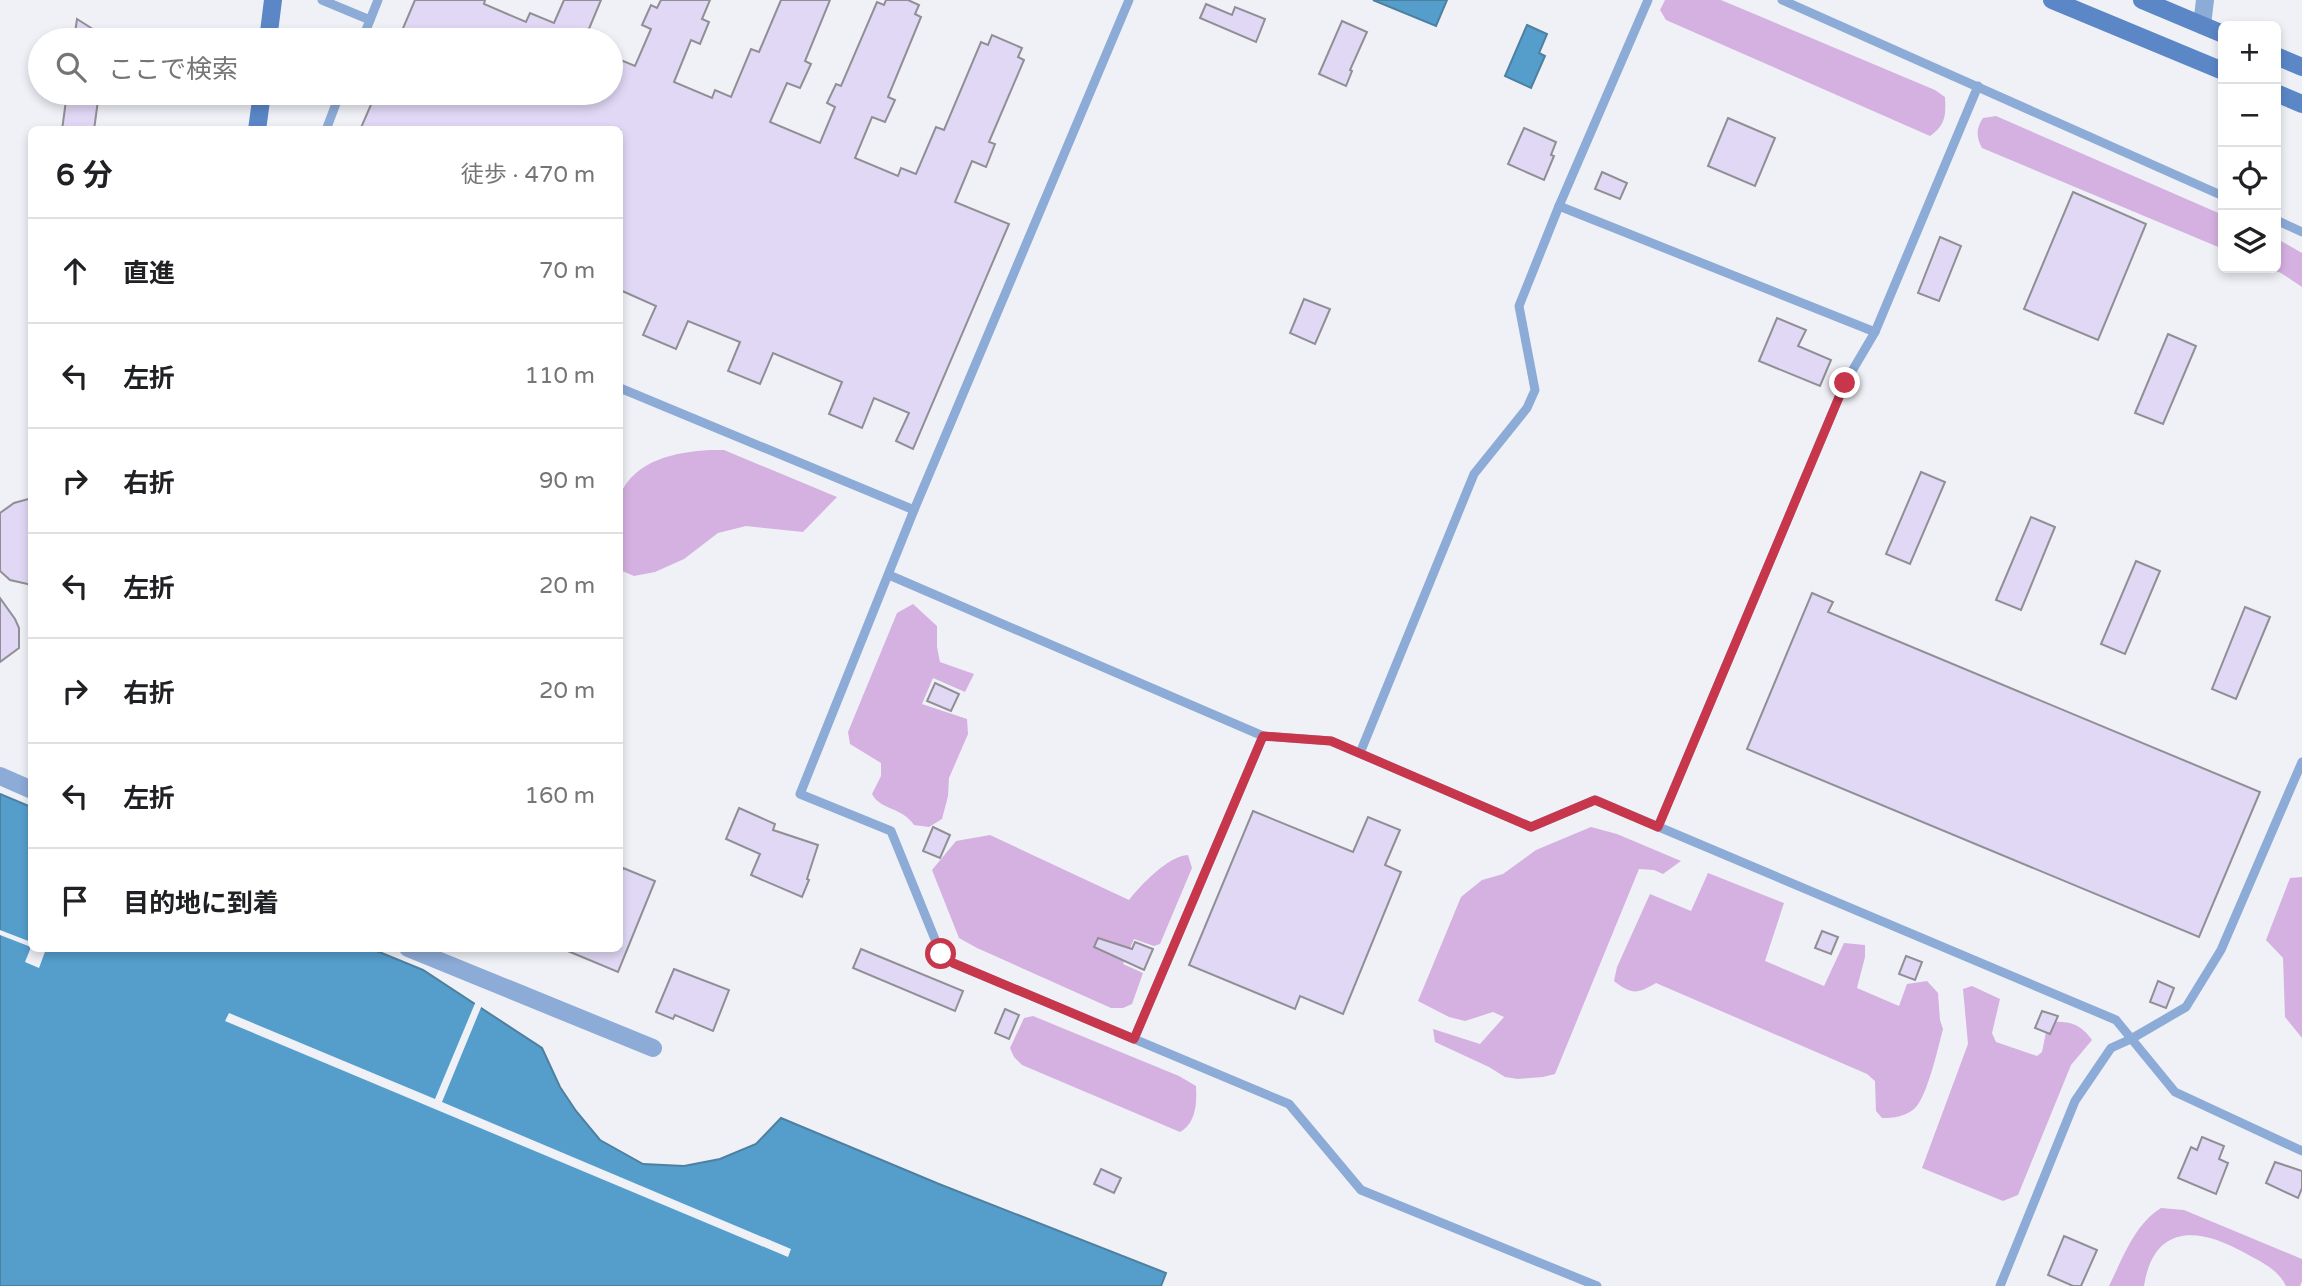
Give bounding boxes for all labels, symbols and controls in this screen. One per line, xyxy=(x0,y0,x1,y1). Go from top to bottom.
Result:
map controls xyxy=(2218,21,2281,273)
button: + xyxy=(2218,21,2281,84)
search box xyxy=(28,28,623,105)
icon: search xyxy=(52,48,90,86)
text: ここで検索 xyxy=(108,54,238,85)
button: − xyxy=(2218,84,2281,147)
button: locate xyxy=(2218,147,2281,210)
text: 6 分 xyxy=(56,157,113,194)
text: 徒歩 · 470 m xyxy=(461,161,595,189)
button: layers xyxy=(2218,210,2281,273)
icon: ahead xyxy=(56,252,94,290)
text: 70 m xyxy=(539,257,595,285)
text: 直進 xyxy=(123,258,175,289)
icon: left xyxy=(56,357,94,395)
text: 110 m xyxy=(525,362,595,390)
text: 左折 xyxy=(123,363,175,394)
route end xyxy=(1829,367,1860,398)
icon: right xyxy=(56,462,94,500)
text: 90 m xyxy=(539,467,595,495)
text: 右折 xyxy=(123,468,175,499)
icon: left xyxy=(56,567,94,605)
text: 20 m xyxy=(539,572,595,600)
text: 左折 xyxy=(123,573,175,604)
icon: right xyxy=(56,672,94,710)
text: 20 m xyxy=(539,677,595,705)
text: 右折 xyxy=(123,678,175,709)
icon: left xyxy=(56,777,94,815)
text: 160 m xyxy=(525,782,595,810)
text: 左折 xyxy=(123,783,175,814)
icon: arrive xyxy=(56,882,94,920)
text: 目的地に到着 xyxy=(123,888,279,919)
route start xyxy=(925,938,956,969)

